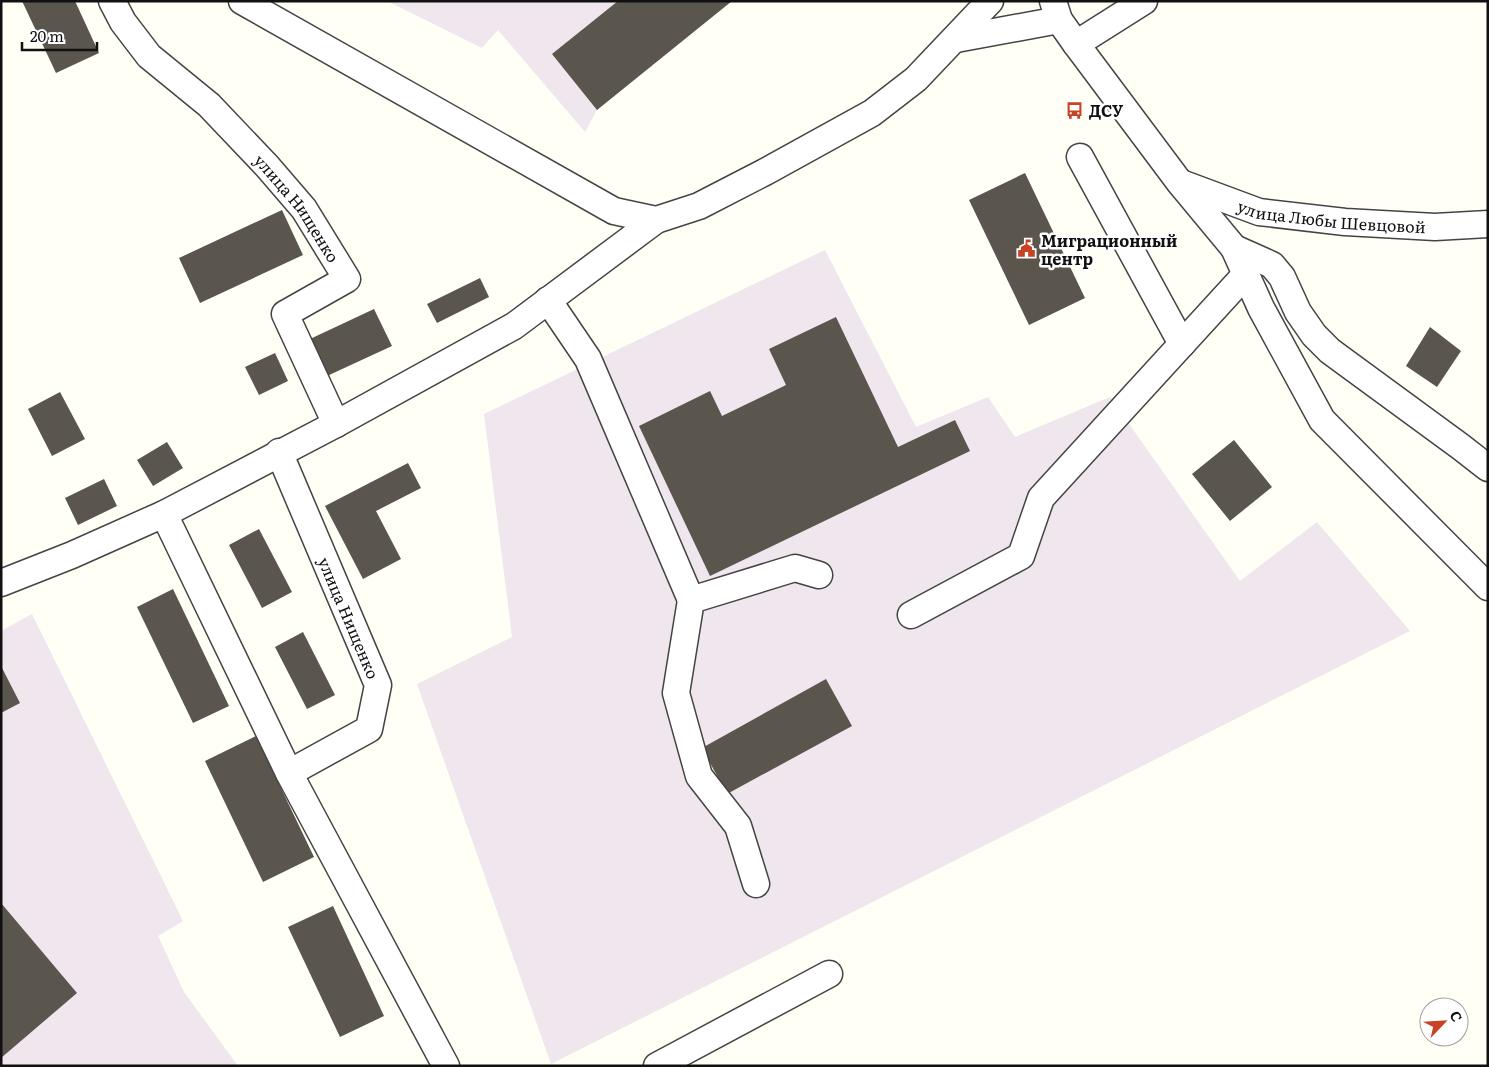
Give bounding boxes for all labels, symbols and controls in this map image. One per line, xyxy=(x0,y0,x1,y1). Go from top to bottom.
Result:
scale bar xyxy=(22,20,98,52)
text: 20 m xyxy=(30,24,64,47)
place label: ДСУ xyxy=(1089,98,1124,122)
bus stop icon: ДСУ xyxy=(1065,100,1085,120)
street label: улица Нищенко xyxy=(249,148,346,267)
street label: улица Любы Шевцовой xyxy=(1234,193,1426,238)
place label: Миграционный центр xyxy=(1041,228,1177,270)
public building icon: Миграционный центр xyxy=(1017,239,1037,259)
street label: улица Нищенко xyxy=(313,553,386,682)
north arrow xyxy=(1419,997,1469,1047)
text: С xyxy=(1446,1007,1468,1025)

